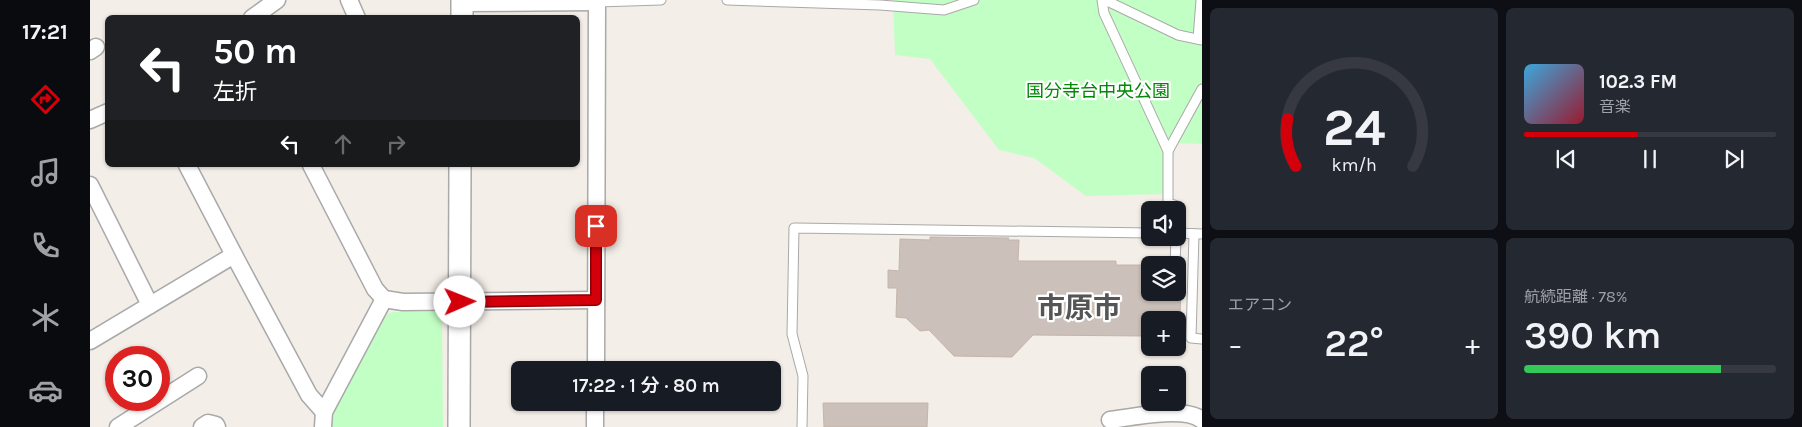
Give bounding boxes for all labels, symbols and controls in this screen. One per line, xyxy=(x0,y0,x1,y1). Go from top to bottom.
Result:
text: 17:21 xyxy=(22,19,68,45)
text: 50 m xyxy=(213,31,298,72)
icon: left xyxy=(130,35,195,100)
text: 102.3 FM xyxy=(1599,71,1677,93)
text: 左折 xyxy=(213,79,257,105)
park label: 国分寺台中央公園 xyxy=(1026,80,1170,102)
icon: directions xyxy=(28,82,63,117)
text: 24 xyxy=(1323,97,1385,158)
text: 音楽 xyxy=(1599,97,1631,116)
icon: left xyxy=(276,130,304,158)
icon: ahead xyxy=(329,130,357,158)
icon: right xyxy=(382,130,410,158)
icon: previous xyxy=(1552,145,1580,173)
icon: pause xyxy=(1636,145,1664,173)
icon: next xyxy=(1720,145,1748,173)
icon: music xyxy=(28,155,63,190)
text: km/h xyxy=(1331,155,1377,176)
map controls xyxy=(1141,201,1186,411)
button: sound xyxy=(1141,201,1186,246)
pin xyxy=(575,205,617,247)
icon: arrive xyxy=(582,212,610,240)
icon: phone xyxy=(28,228,63,263)
button: layers xyxy=(1141,256,1186,301)
position arrow xyxy=(433,275,485,327)
text: 航続距離 · 78% xyxy=(1524,287,1627,306)
district label: 市原市 xyxy=(1037,291,1121,324)
text: エアコン xyxy=(1228,295,1292,314)
icon: climate xyxy=(28,300,63,335)
button: + xyxy=(1141,311,1186,356)
text: 390 km xyxy=(1524,313,1661,358)
text: 22° xyxy=(1324,321,1384,366)
text: − xyxy=(1228,328,1243,361)
text: + xyxy=(1465,328,1480,361)
speed limit sign: 30 xyxy=(105,346,170,411)
button: − xyxy=(1141,366,1186,411)
icon: car xyxy=(28,373,63,408)
text: 17:22 · 1 分 · 80 m xyxy=(572,375,720,397)

